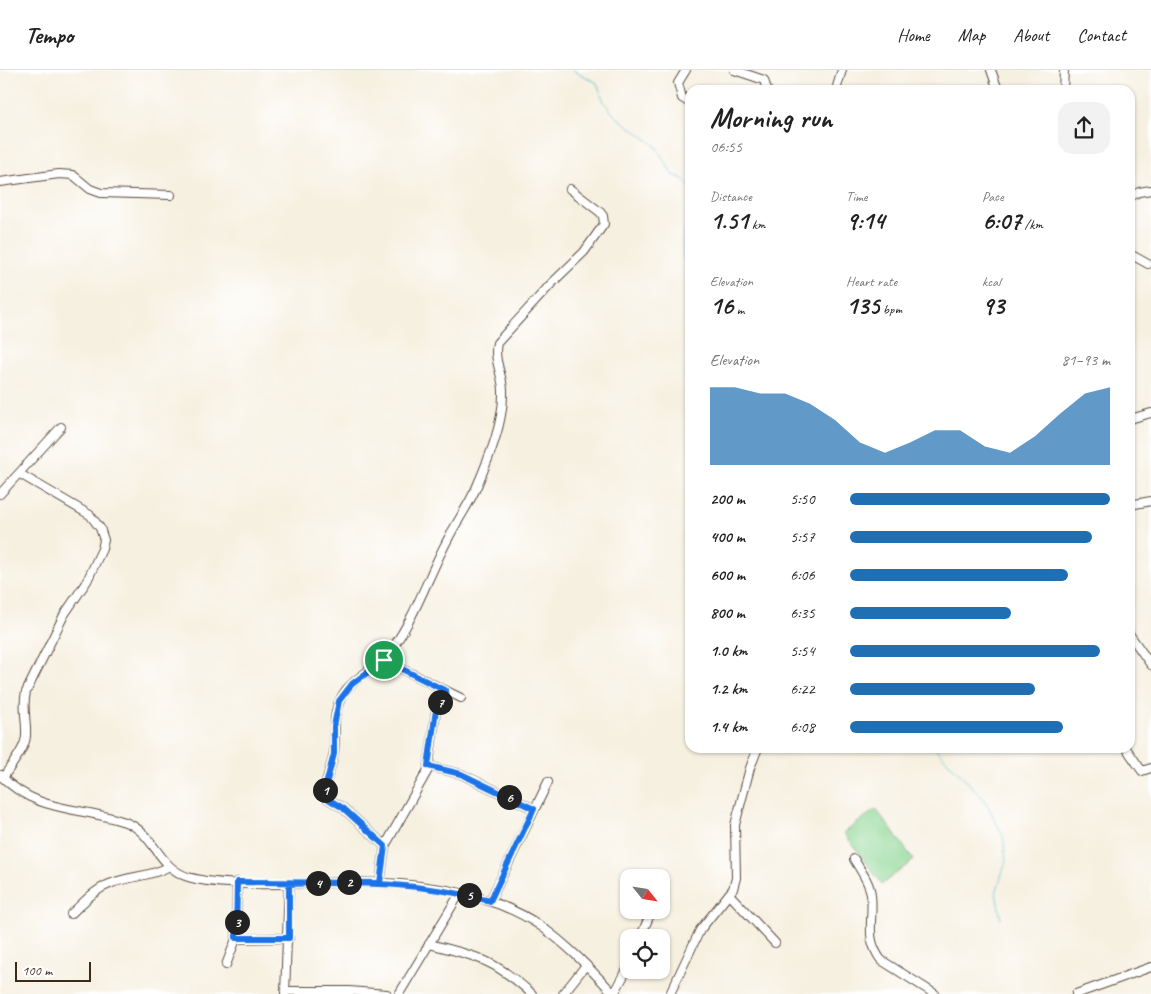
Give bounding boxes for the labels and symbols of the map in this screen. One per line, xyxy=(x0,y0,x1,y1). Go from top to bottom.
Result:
pin xyxy=(363,639,405,681)
pin: 7 xyxy=(428,690,452,714)
pin: 1 xyxy=(312,778,338,802)
pin: 6 xyxy=(496,784,522,810)
north arrow xyxy=(620,869,670,919)
pin: 4 xyxy=(306,870,330,896)
pin: 2 xyxy=(336,870,362,894)
pin: 5 xyxy=(456,882,482,908)
pin: 3 xyxy=(224,910,250,934)
scale bar xyxy=(15,959,91,982)

